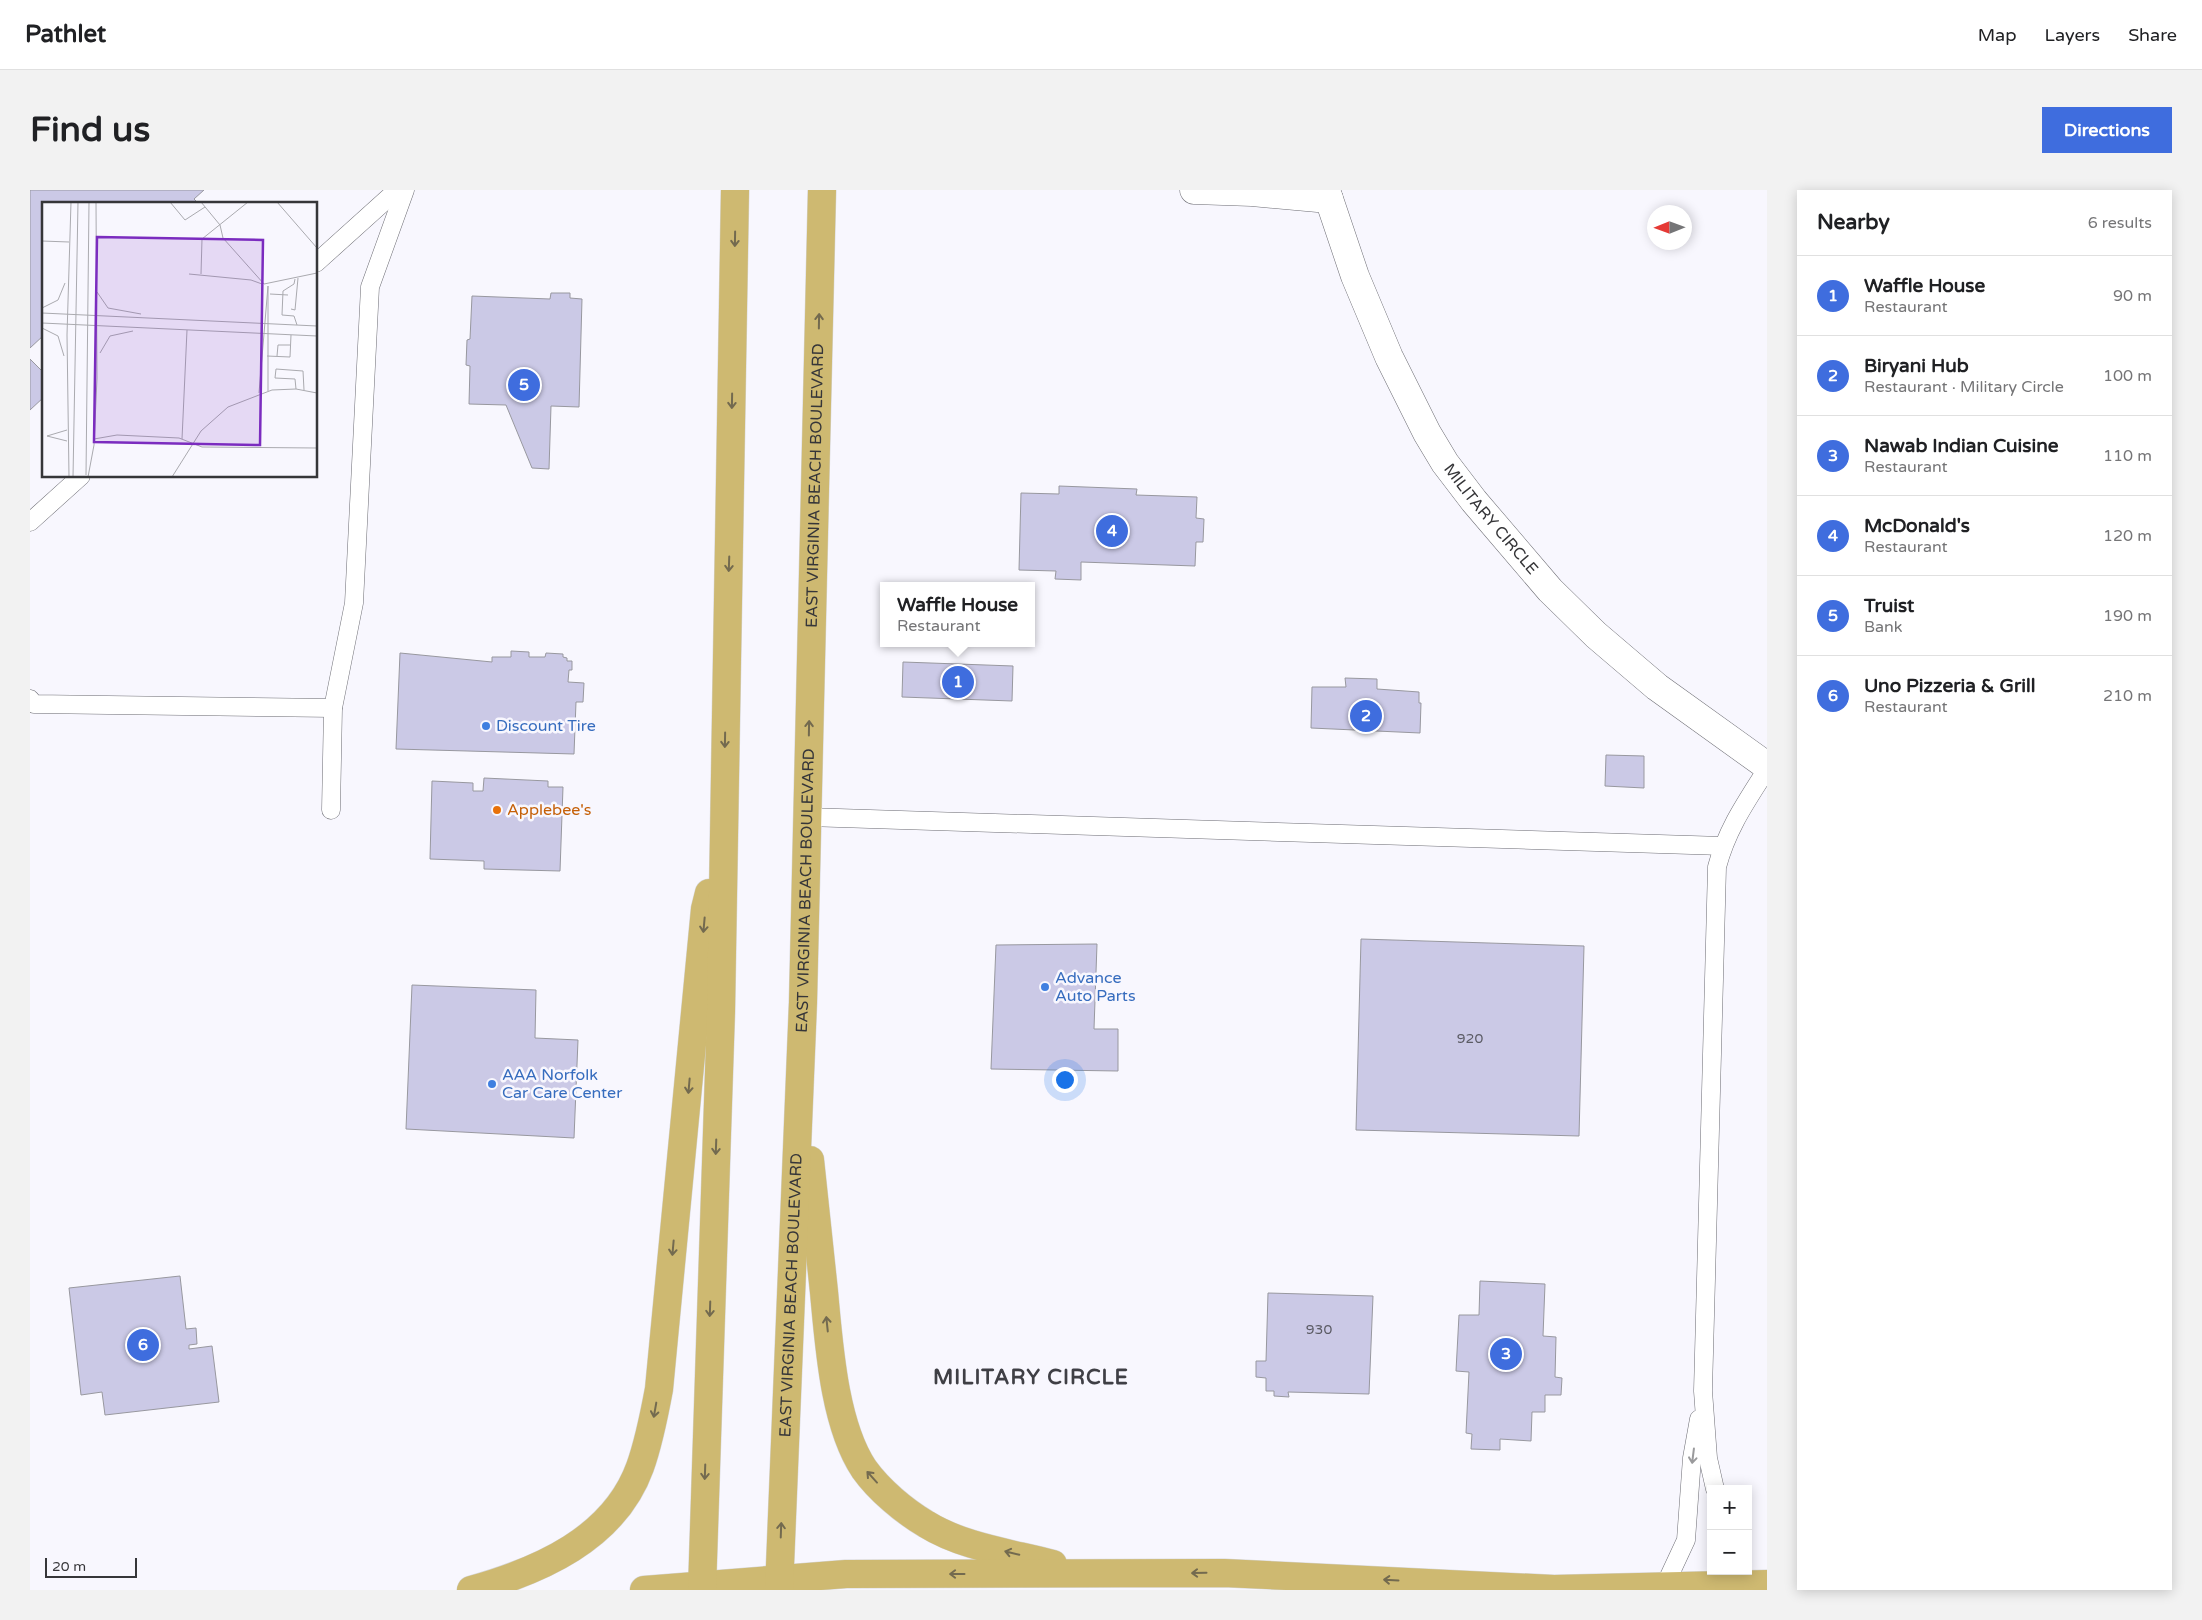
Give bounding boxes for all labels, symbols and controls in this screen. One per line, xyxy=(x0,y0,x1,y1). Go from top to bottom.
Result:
text: Pathlet xyxy=(25,20,106,49)
text: Map xyxy=(1978,24,2017,46)
text: Layers xyxy=(2045,24,2100,46)
text: Share xyxy=(2128,24,2177,46)
button: Directions xyxy=(2042,107,2172,153)
text: Find us xyxy=(30,109,150,151)
inset map xyxy=(42,202,318,478)
north arrow xyxy=(1647,205,1692,250)
text: Nearby xyxy=(1817,210,1890,235)
text: 6 results xyxy=(2088,213,2152,233)
one-way arrow xyxy=(730,230,740,246)
text: Waffle House xyxy=(1864,275,1985,297)
text: 1 xyxy=(1828,286,1838,306)
text: 90 m xyxy=(2113,286,2152,306)
text: Restaurant xyxy=(1864,297,1948,317)
one-way arrow xyxy=(814,313,823,329)
street label: EAST VIRGINIA BEACH BOULEVARD xyxy=(802,343,828,628)
text: Biryani Hub xyxy=(1864,355,1969,377)
pin: 5 xyxy=(508,366,540,404)
text: 2 xyxy=(1828,366,1838,386)
text: 100 m xyxy=(2103,366,2152,386)
text: Restaurant · Military Circle xyxy=(1864,377,2064,397)
one-way arrow xyxy=(727,392,737,409)
text: Nawab Indian Cuisine xyxy=(1864,435,2059,457)
text: 3 xyxy=(1828,446,1838,466)
text: 110 m xyxy=(2103,446,2152,466)
text: Restaurant xyxy=(1864,457,1948,477)
street label: MILITARY CIRCLE xyxy=(1439,460,1542,579)
pin: 4 xyxy=(1096,512,1128,550)
text: McDonald's xyxy=(1864,515,1970,537)
text: 4 xyxy=(1828,526,1838,546)
text: 120 m xyxy=(2103,526,2152,546)
text: Restaurant xyxy=(1864,537,1948,557)
one-way arrow xyxy=(725,555,734,571)
popup xyxy=(880,582,1035,647)
text: Waffle House xyxy=(897,594,1018,616)
text: Truist xyxy=(1864,595,1914,617)
text: 5 xyxy=(1828,606,1838,626)
text: 190 m xyxy=(2103,606,2152,626)
text: Restaurant xyxy=(897,616,981,636)
text: Bank xyxy=(1864,617,1903,637)
pin: 1 xyxy=(942,663,974,701)
text: Uno Pizzeria & Grill xyxy=(1864,675,2035,697)
text: 6 xyxy=(1828,686,1838,706)
text: 210 m xyxy=(2103,686,2152,706)
pin: 2 xyxy=(1350,697,1382,735)
text: Restaurant xyxy=(1864,697,1948,717)
place label: Discount Tire xyxy=(496,716,596,736)
marker: Discount Tire xyxy=(480,720,492,732)
one-way arrow xyxy=(804,721,813,737)
one-way arrow xyxy=(720,732,730,748)
street label: EAST VIRGINIA BEACH BOULEVARD xyxy=(792,748,819,1033)
place label: Applebee's xyxy=(507,800,592,820)
marker: Applebee's xyxy=(491,804,503,816)
one-way arrow xyxy=(699,916,709,932)
place label: Advance Auto Parts xyxy=(1055,968,1136,1006)
marker: Advance Auto Parts xyxy=(1039,981,1051,993)
house number: 920 xyxy=(1457,1030,1483,1047)
place label: AAA Norfolk Car Care Center xyxy=(502,1065,623,1103)
your location xyxy=(1052,1067,1078,1093)
marker: AAA Norfolk Car Care Center xyxy=(486,1078,498,1090)
one-way arrow xyxy=(684,1078,693,1094)
one-way arrow xyxy=(712,1139,721,1155)
street label: EAST VIRGINIA BEACH BOULEVARD xyxy=(775,1153,807,1438)
one-way arrow xyxy=(669,1240,678,1256)
one-way arrow xyxy=(706,1301,715,1317)
one-way arrow xyxy=(822,1316,832,1332)
house number: 930 xyxy=(1306,1321,1332,1338)
pin: 6 xyxy=(127,1326,159,1364)
pin: 3 xyxy=(1490,1335,1522,1373)
district label: MILITARY CIRCLE xyxy=(933,1365,1129,1390)
one-way arrow xyxy=(650,1401,660,1417)
one-way arrow xyxy=(1688,1448,1698,1464)
one-way arrow xyxy=(700,1464,709,1480)
one-way arrow xyxy=(866,1471,878,1484)
map controls xyxy=(1707,1485,1752,1575)
button: + xyxy=(1707,1485,1752,1530)
one-way arrow xyxy=(777,1522,786,1538)
button: − xyxy=(1707,1530,1752,1575)
one-way arrow xyxy=(1004,1548,1020,1557)
scale bar xyxy=(45,1555,138,1578)
text: 20 m xyxy=(52,1558,86,1575)
one-way arrow xyxy=(1191,1568,1208,1578)
one-way arrow xyxy=(949,1569,965,1579)
one-way arrow xyxy=(1383,1576,1399,1585)

